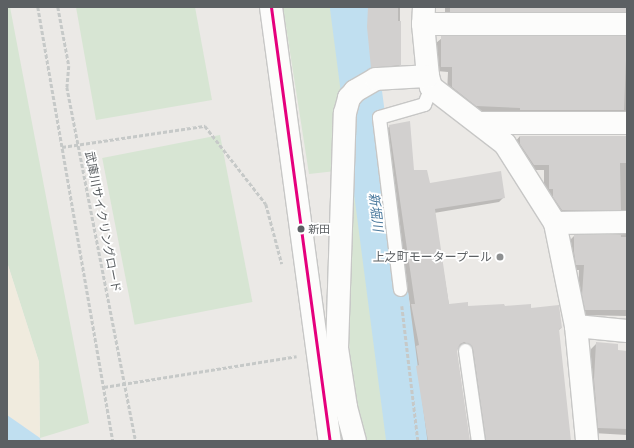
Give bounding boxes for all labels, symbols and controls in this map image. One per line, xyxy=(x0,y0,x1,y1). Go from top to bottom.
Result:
street label: 武庫川サイクリングロード xyxy=(82,150,124,294)
water label: 新堀川 xyxy=(366,192,386,232)
place label: 新田 xyxy=(308,222,330,236)
marker: 新田 xyxy=(296,224,306,234)
place label: 上之町モータープール xyxy=(372,250,492,264)
marker: 上之町モータープール xyxy=(495,252,505,262)

